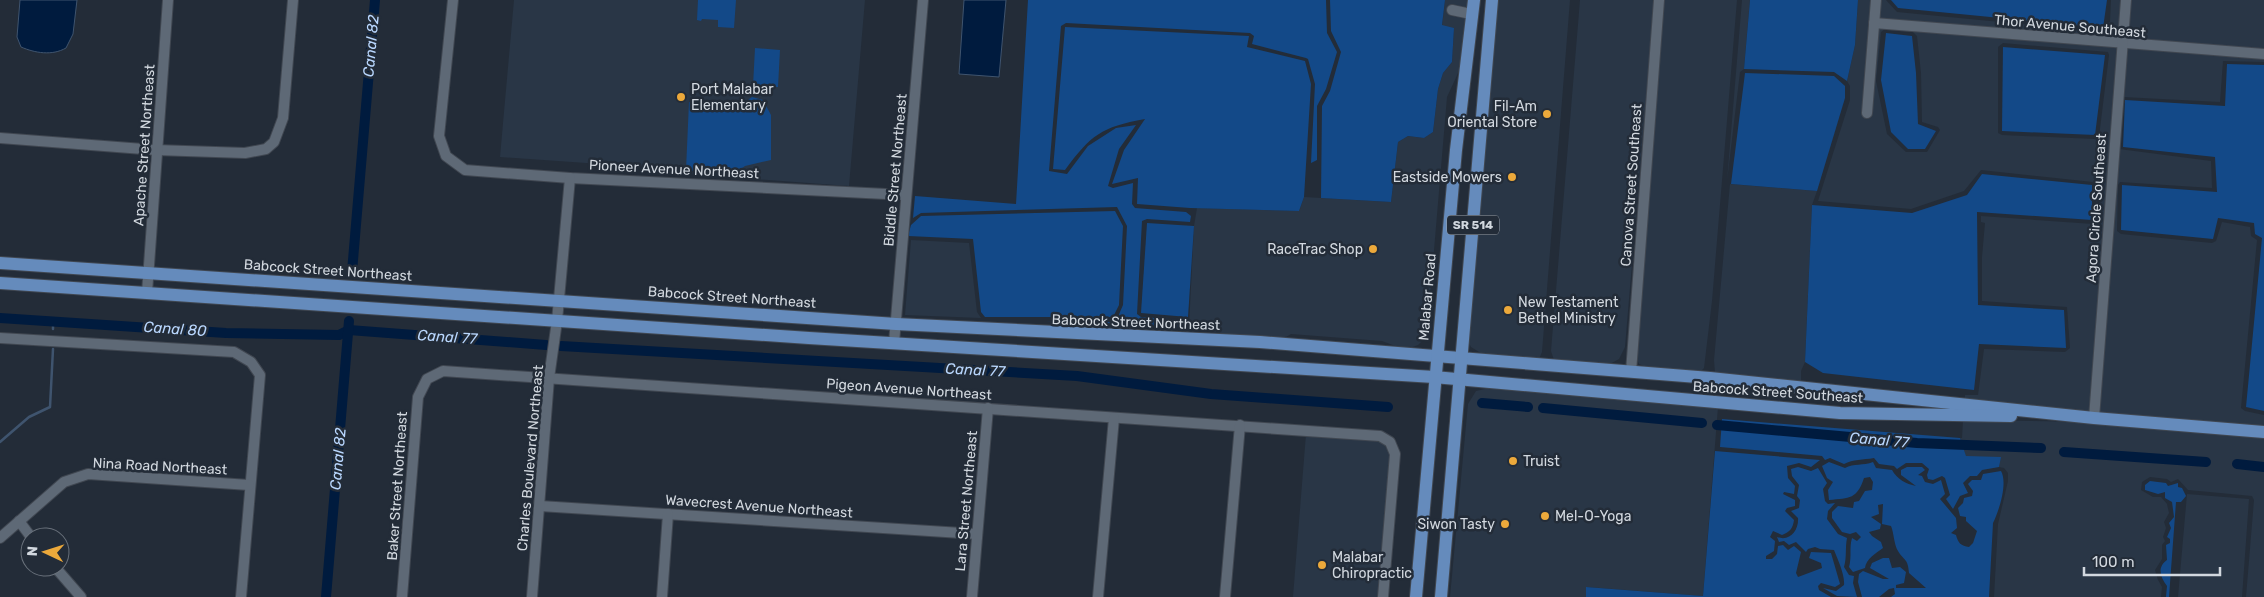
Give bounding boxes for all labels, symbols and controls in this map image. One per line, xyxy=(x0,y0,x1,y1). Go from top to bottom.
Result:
street label: Thor Avenue Southeast xyxy=(1993,11,2147,42)
water label: Canal 82 xyxy=(359,14,383,78)
street label: Apache Street Northeast xyxy=(130,63,159,227)
place label: Port Malabar Elementary xyxy=(691,81,774,114)
marker: Port Malabar Elementary xyxy=(675,91,687,103)
street label: Biddle Street Northeast xyxy=(880,92,911,247)
place label: Fil-Am Oriental Store xyxy=(1447,98,1537,131)
street label: Canova Street Southeast xyxy=(1617,103,1646,267)
marker: Fil-Am Oriental Store xyxy=(1541,108,1553,120)
street label: Agora Circle Southeast xyxy=(2083,132,2110,283)
street label: Pioneer Avenue Northeast xyxy=(588,157,760,182)
place label: Eastside Mowers xyxy=(1393,169,1502,186)
marker: Eastside Mowers xyxy=(1506,171,1518,183)
road number: SR 514 xyxy=(1447,216,1499,234)
place label: RaceTrac Shop xyxy=(1267,241,1363,258)
marker: RaceTrac Shop xyxy=(1367,243,1379,255)
street label: Malabar Road xyxy=(1415,253,1440,341)
street label: Babcock Street Northeast xyxy=(243,256,413,285)
street label: Babcock Street Northeast xyxy=(647,283,817,312)
place label: New Testament Bethel Ministry xyxy=(1518,294,1619,327)
marker: New Testament Bethel Ministry xyxy=(1502,304,1514,316)
street label: Babcock Street Northeast xyxy=(1051,311,1221,334)
water label: Canal 80 xyxy=(143,318,208,340)
water label: Canal 77 xyxy=(417,326,479,348)
water label: Canal 77 xyxy=(945,359,1006,381)
street label: Charles Boulevard Northeast xyxy=(514,364,547,552)
street label: Pigeon Avenue Northeast xyxy=(826,375,993,404)
street label: Babcock Street Southeast xyxy=(1692,378,1864,407)
street label: Baker Street Northeast xyxy=(384,410,411,561)
water label: Canal 82 xyxy=(326,427,350,491)
water label: Canal 77 xyxy=(1849,428,1911,452)
street label: Lara Street Northeast xyxy=(952,429,981,572)
place label: Truist xyxy=(1523,453,1560,470)
street label: Nina Road Northeast xyxy=(92,454,228,479)
marker: Truist xyxy=(1507,455,1519,467)
street label: Wavecrest Avenue Northeast xyxy=(665,491,854,522)
place label: Mel-O-Yoga xyxy=(1555,508,1631,525)
marker: Mel-O-Yoga xyxy=(1539,510,1551,522)
place label: Siwon Tasty xyxy=(1417,516,1495,533)
marker: Siwon Tasty xyxy=(1499,518,1511,530)
north arrow xyxy=(20,527,70,577)
scale bar xyxy=(2084,544,2220,576)
text: N xyxy=(24,546,41,557)
place label: Malabar Chiropractic xyxy=(1332,549,1412,582)
text: 100 m xyxy=(2092,553,2134,571)
marker: Malabar Chiropractic xyxy=(1316,559,1328,571)

